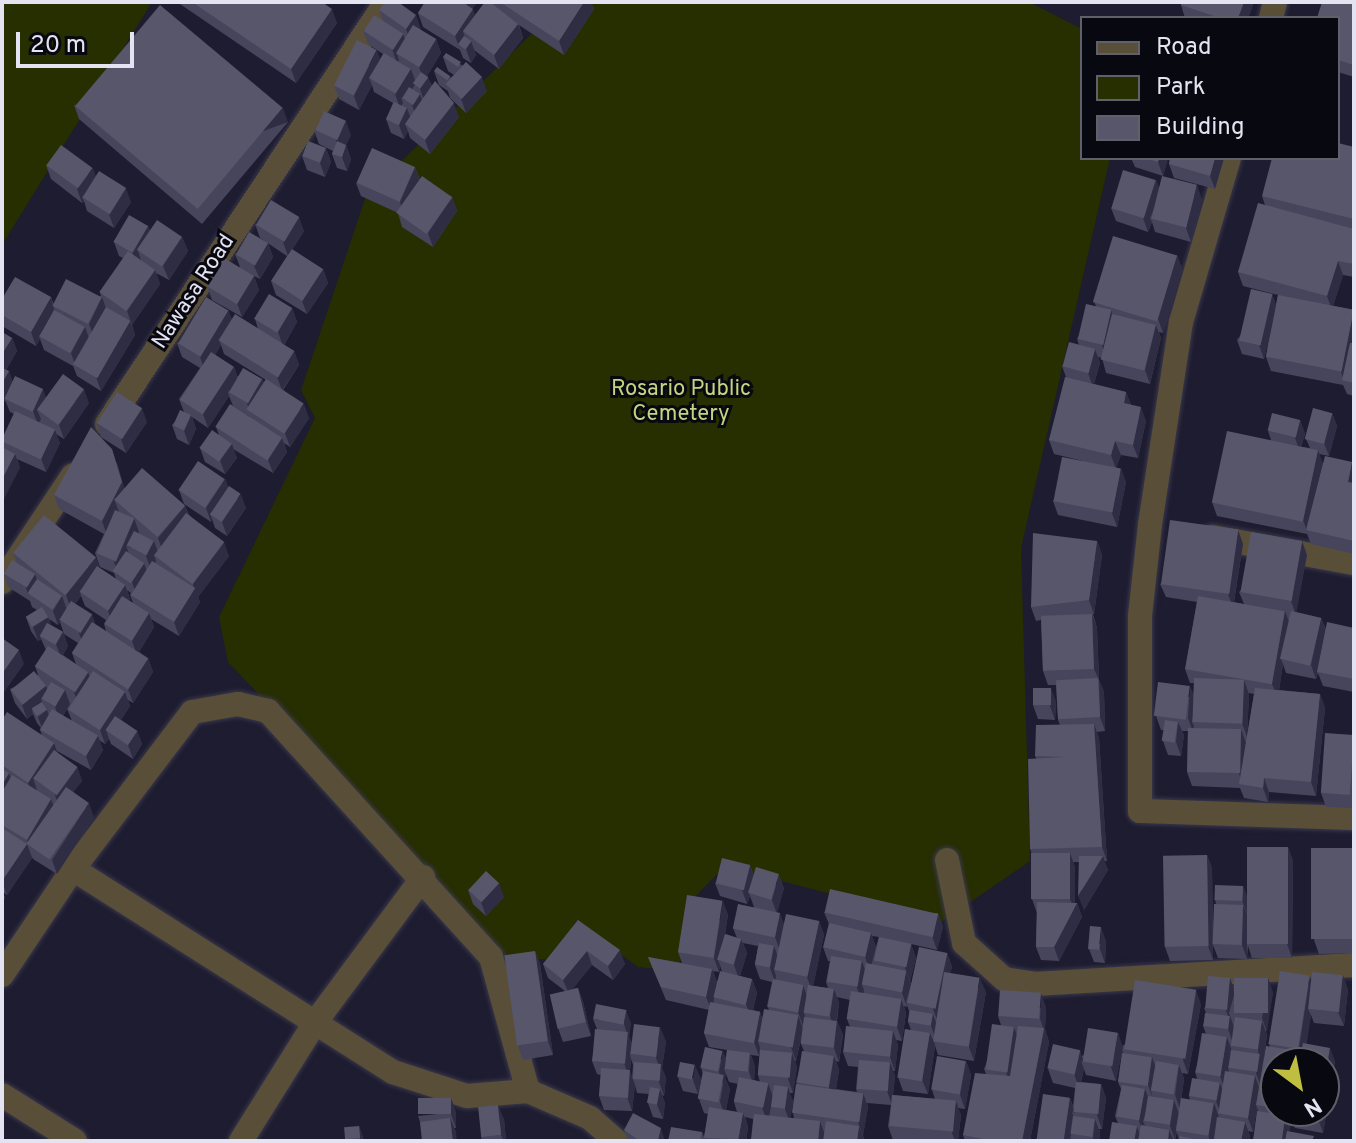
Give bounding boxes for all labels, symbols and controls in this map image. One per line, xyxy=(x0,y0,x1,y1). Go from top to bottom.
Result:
scale bar xyxy=(20,16,138,66)
legend xyxy=(1080,16,1340,160)
text: 20 m xyxy=(30,31,86,61)
text: Road xyxy=(1156,33,1212,63)
text: Park xyxy=(1156,73,1206,103)
text: Building xyxy=(1156,113,1245,143)
street label: Nawasa Road xyxy=(147,230,241,354)
park label: Rosario Public Cemetery xyxy=(611,376,751,428)
north arrow xyxy=(1260,1047,1340,1127)
text: N xyxy=(1298,1090,1326,1122)

